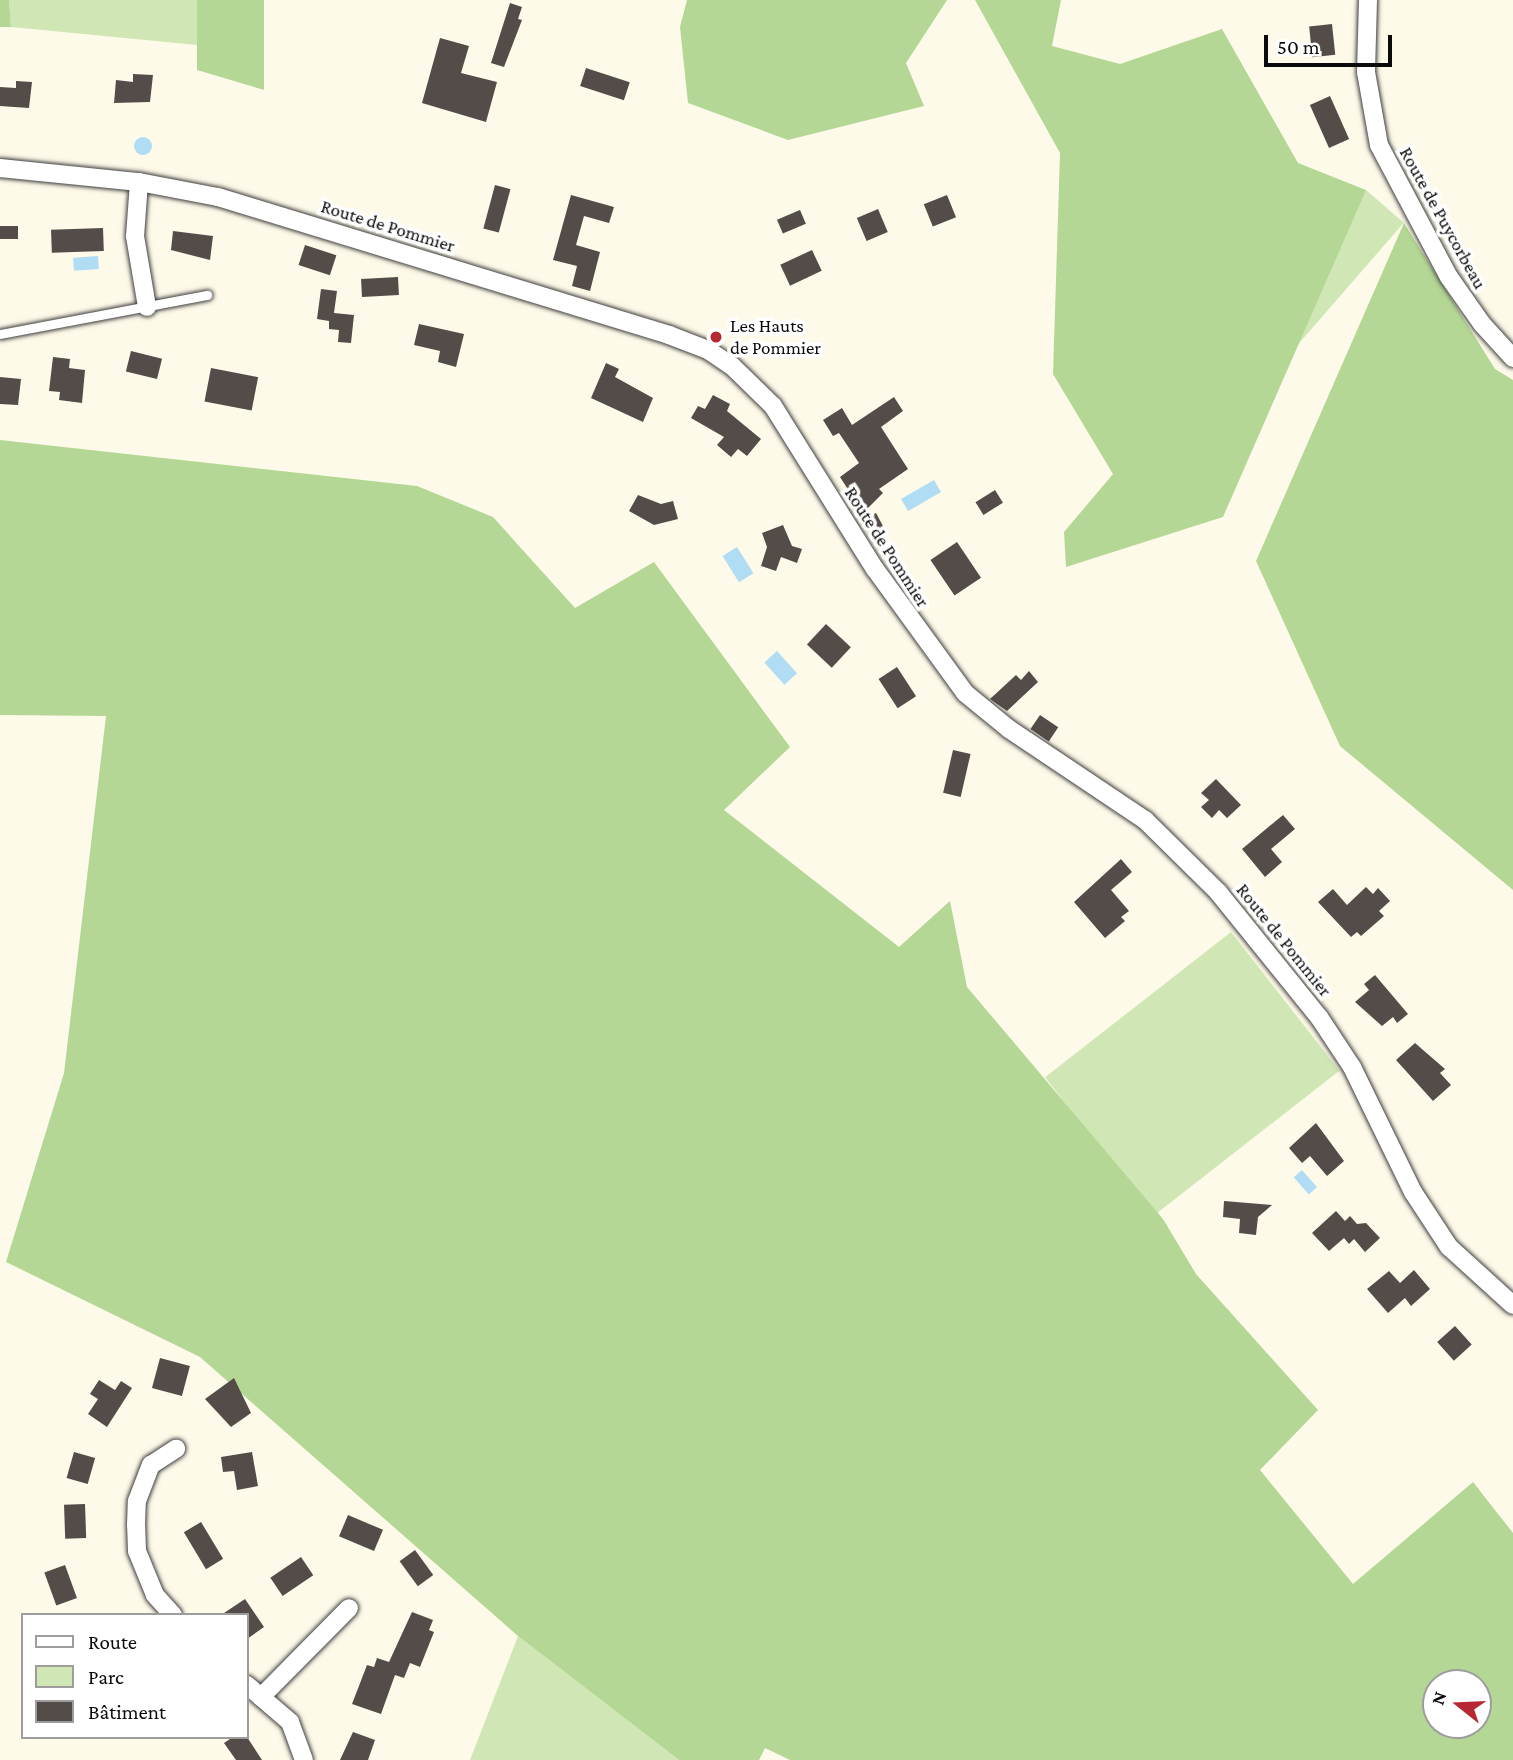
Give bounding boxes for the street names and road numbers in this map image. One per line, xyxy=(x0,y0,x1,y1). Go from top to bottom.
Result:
street label: Route de Puycorbeau xyxy=(1395,143,1491,293)
street label: Route de Pommier xyxy=(318,195,458,257)
street label: Route de Pommier xyxy=(840,483,934,611)
street label: Route de Pommier xyxy=(1231,879,1337,1001)

